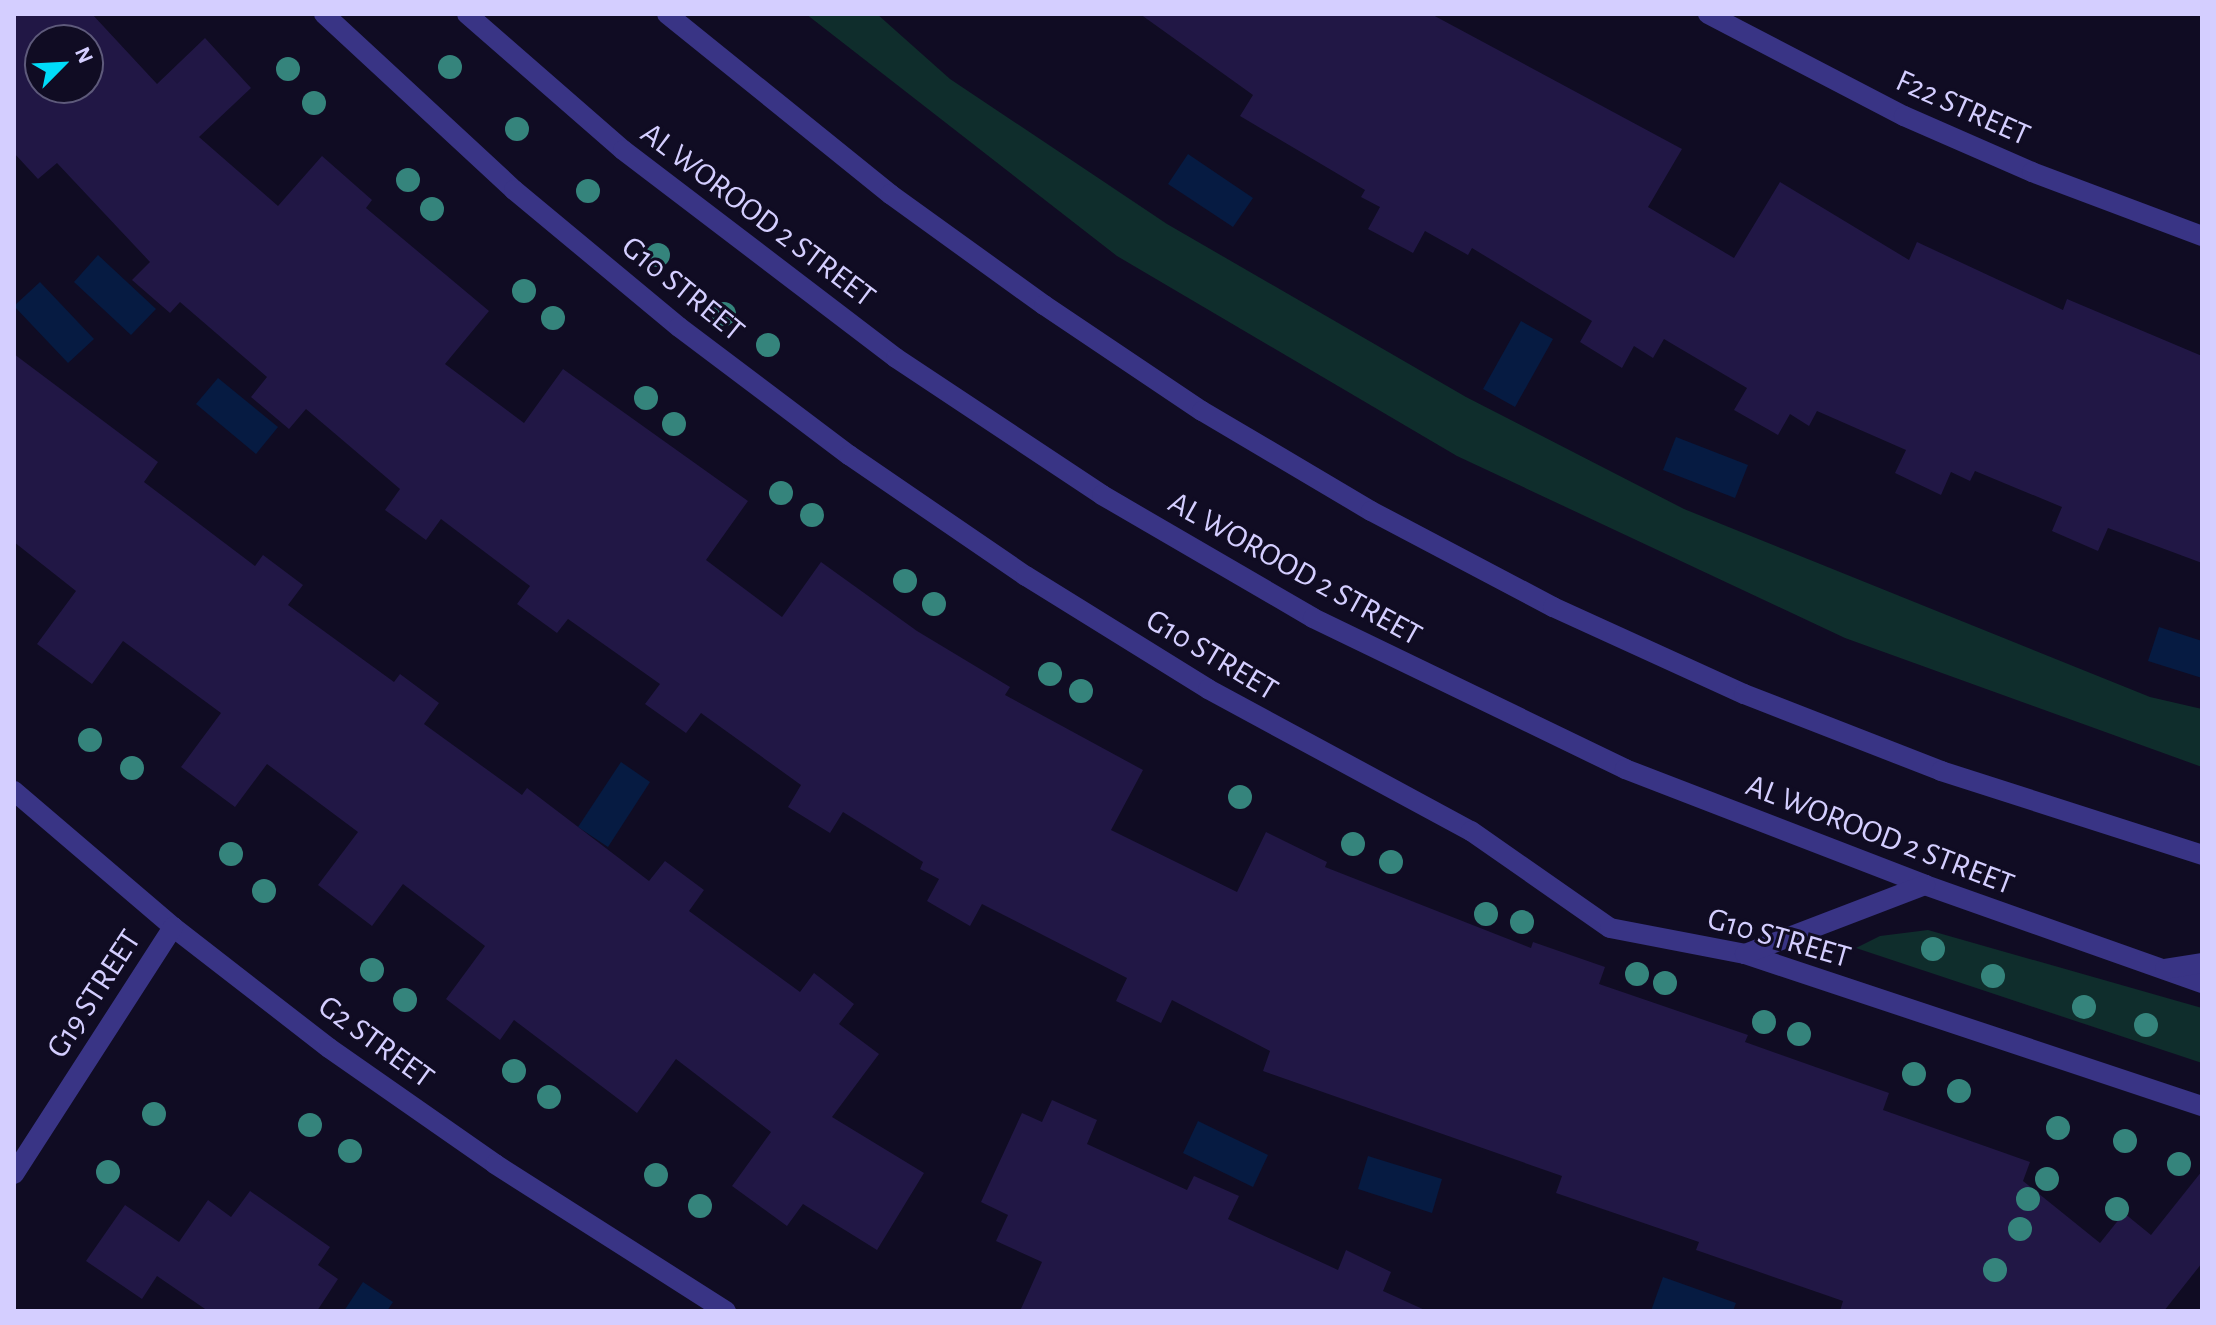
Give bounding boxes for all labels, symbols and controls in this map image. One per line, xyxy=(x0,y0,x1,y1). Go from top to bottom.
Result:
north arrow xyxy=(24,24,104,104)
text: N xyxy=(71,44,97,67)
street label: F22 STREET xyxy=(1890,61,2036,155)
street label: AL WOROOD 2 STREET xyxy=(633,114,883,316)
street label: G10 STREET xyxy=(614,228,752,350)
street label: AL WOROOD 2 STREET xyxy=(1162,483,1428,655)
street label: G10 STREET xyxy=(1139,601,1285,709)
street label: AL WOROOD 2 STREET xyxy=(1741,766,2019,904)
street label: G10 STREET xyxy=(1703,899,1855,977)
street label: G19 STREET xyxy=(38,923,150,1065)
street label: G2 STREET xyxy=(311,987,441,1097)

